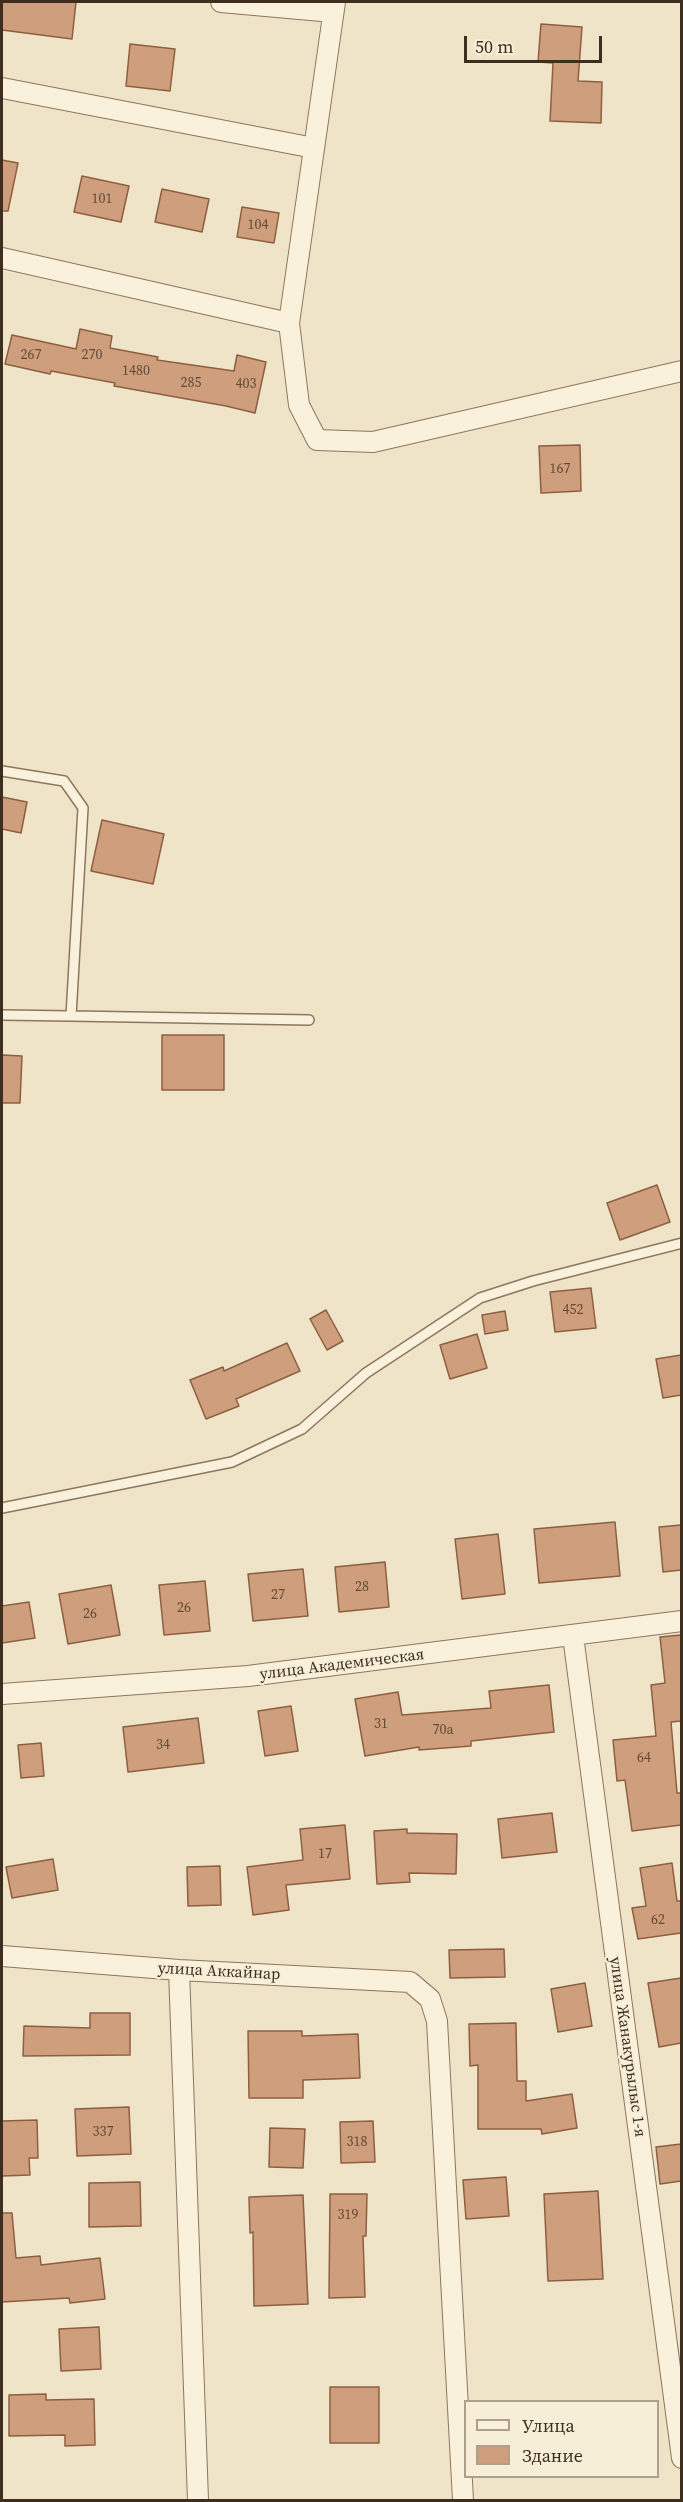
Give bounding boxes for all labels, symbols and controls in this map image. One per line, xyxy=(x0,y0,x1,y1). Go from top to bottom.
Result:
scale bar xyxy=(467,24,605,62)
text: 50 m xyxy=(475,34,513,59)
house number: 101 xyxy=(92,191,112,207)
house number: 104 xyxy=(248,217,268,233)
house number: 267 xyxy=(21,347,41,363)
house number: 270 xyxy=(82,347,102,363)
house number: 1480 xyxy=(122,363,150,379)
house number: 285 xyxy=(181,375,201,391)
house number: 403 xyxy=(236,376,256,392)
house number: 167 xyxy=(550,461,570,477)
house number: 452 xyxy=(563,1302,583,1318)
house number: 28 xyxy=(355,1579,369,1595)
house number: 27 xyxy=(271,1587,285,1603)
house number: 26 xyxy=(177,1600,191,1616)
house number: 26 xyxy=(83,1606,97,1622)
street label: улица Академическая xyxy=(259,1645,425,1685)
house number: 31 xyxy=(374,1716,388,1732)
house number: 70а xyxy=(432,1722,454,1738)
house number: 34 xyxy=(156,1737,170,1753)
house number: 64 xyxy=(637,1750,651,1766)
house number: 17 xyxy=(318,1846,332,1862)
house number: 62 xyxy=(651,1912,665,1928)
street label: улица Жанакурылыс 1-я xyxy=(605,1956,649,2138)
street label: улица Аккайнар xyxy=(157,1959,281,1985)
house number: 337 xyxy=(93,2124,113,2140)
house number: 318 xyxy=(347,2134,367,2150)
house number: 319 xyxy=(338,2207,358,2223)
legend xyxy=(464,2400,659,2478)
text: Улица xyxy=(522,2413,575,2438)
text: Здание xyxy=(522,2443,583,2468)

